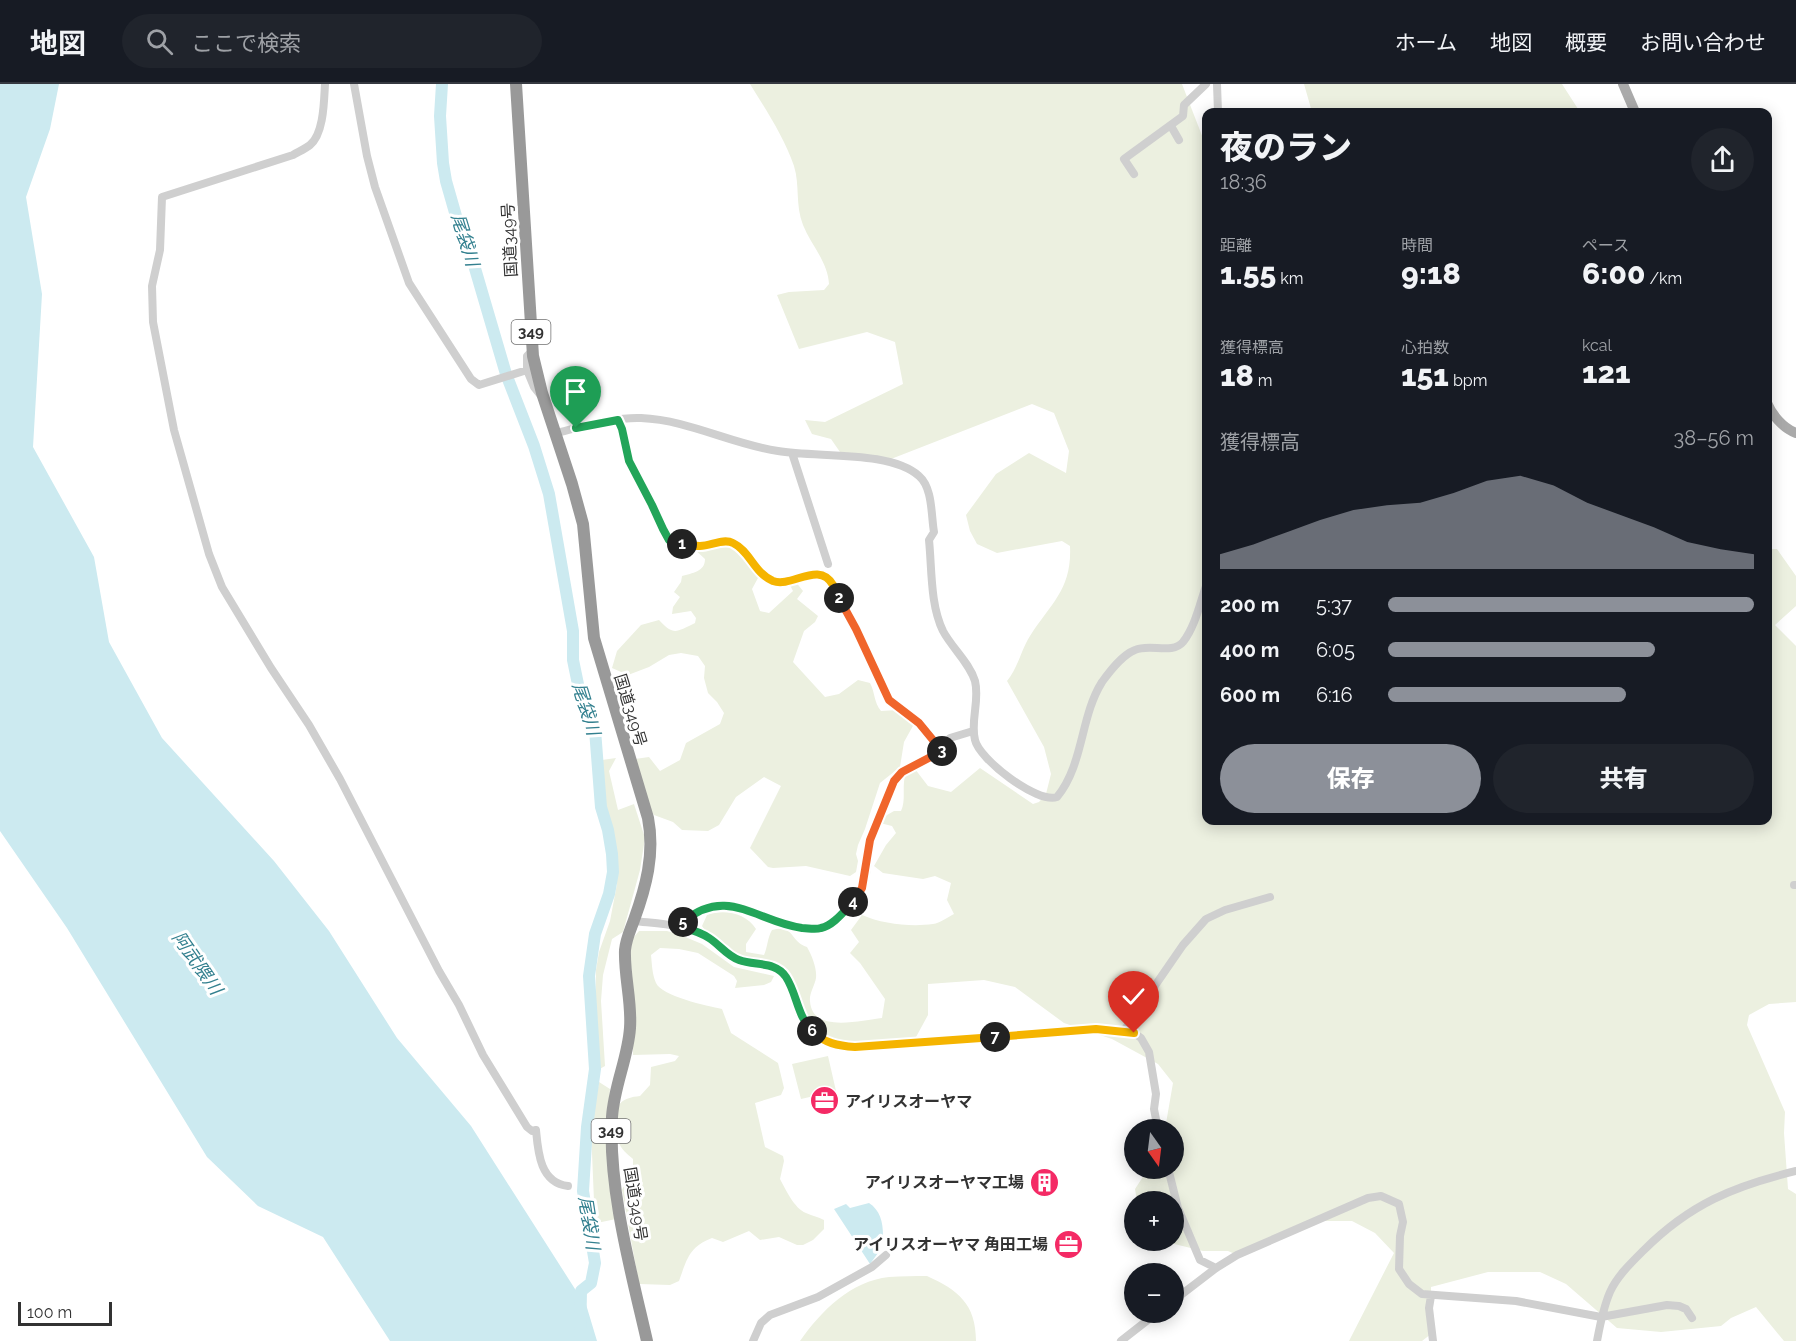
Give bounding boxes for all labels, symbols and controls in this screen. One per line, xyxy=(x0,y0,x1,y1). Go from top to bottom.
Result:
search box xyxy=(122,14,542,68)
icon: search xyxy=(143,25,176,58)
text: 地図 xyxy=(30,27,86,60)
text: ここで検索 xyxy=(191,30,301,56)
text: ホーム xyxy=(1395,30,1457,55)
text: 地図 xyxy=(1490,30,1532,55)
text: 概要 xyxy=(1565,30,1607,55)
text: お問い合わせ xyxy=(1640,30,1766,55)
text: 夜のラン xyxy=(1220,128,1352,167)
button: share xyxy=(1691,128,1754,191)
text: 18:36 xyxy=(1220,170,1267,194)
street label: 国道349号 xyxy=(498,202,521,278)
water label: 尾袋川 xyxy=(448,211,484,271)
text: 距離 xyxy=(1220,236,1252,255)
text: 時間 xyxy=(1401,236,1433,255)
text: ペース xyxy=(1582,236,1629,255)
text: 1.55 xyxy=(1220,256,1276,291)
text: 9:18 xyxy=(1401,256,1461,291)
text: 6:00 xyxy=(1582,256,1645,291)
text: km xyxy=(1276,269,1303,288)
text: /km xyxy=(1645,269,1682,288)
road number: 349 xyxy=(512,320,550,344)
text: kcal xyxy=(1582,336,1612,355)
text: 獲得標高 xyxy=(1220,338,1284,357)
text: 心拍数 xyxy=(1401,338,1449,357)
text: 121 xyxy=(1582,355,1630,390)
text: 18 xyxy=(1220,358,1254,393)
text: 151 xyxy=(1401,358,1449,393)
pin xyxy=(550,366,601,428)
text: m xyxy=(1254,371,1273,390)
text: bpm xyxy=(1449,371,1487,390)
icon: arrive xyxy=(559,375,592,408)
text: 38–56 m xyxy=(1674,426,1754,450)
text: 獲得標高 xyxy=(1220,430,1300,454)
pin: 1 xyxy=(667,529,697,559)
text: 1 xyxy=(678,534,686,553)
pin: 2 xyxy=(824,583,854,613)
text: 2 xyxy=(834,588,844,607)
text: 200 m xyxy=(1220,593,1279,617)
text: 5:37 xyxy=(1316,593,1352,617)
text: 400 m xyxy=(1220,638,1279,662)
text: 6:05 xyxy=(1316,638,1355,662)
street label: 国道349号 xyxy=(611,672,651,749)
water label: 尾袋川 xyxy=(569,680,605,740)
text: 600 m xyxy=(1220,683,1280,707)
text: 6:16 xyxy=(1316,683,1352,707)
pin: 3 xyxy=(927,736,957,766)
text: 3 xyxy=(938,741,946,760)
button: 保存 xyxy=(1220,744,1481,813)
button: 共有 xyxy=(1493,744,1754,813)
pin: 4 xyxy=(838,887,868,917)
text: 4 xyxy=(848,892,858,911)
pin: 5 xyxy=(668,907,698,937)
text: 5 xyxy=(679,912,687,931)
water label: 阿武隈川 xyxy=(168,927,228,1000)
pin xyxy=(1108,971,1159,1033)
icon: check xyxy=(1117,980,1150,1013)
pin: 6 xyxy=(797,1016,827,1046)
text: 6 xyxy=(807,1021,817,1040)
pin: 7 xyxy=(980,1022,1010,1052)
text: 7 xyxy=(991,1027,999,1046)
office icon: アイリスオーヤマ xyxy=(808,1085,840,1117)
place label: アイリスオーヤマ xyxy=(845,1092,972,1111)
road number: 349 xyxy=(592,1119,630,1143)
north arrow xyxy=(1124,1119,1184,1179)
map controls xyxy=(1124,1119,1184,1323)
street label: 国道349号 xyxy=(620,1166,651,1242)
building icon: アイリスオーヤマ工場 xyxy=(1029,1166,1061,1198)
place label: アイリスオーヤマ工場 xyxy=(865,1173,1024,1192)
button: + xyxy=(1124,1191,1184,1251)
water label: 尾袋川 xyxy=(575,1195,604,1253)
office icon: アイリスオーヤマ 角田工場 xyxy=(1053,1228,1085,1260)
place label: アイリスオーヤマ 角田工場 xyxy=(853,1235,1048,1254)
button: − xyxy=(1124,1263,1184,1323)
scale bar xyxy=(18,1299,112,1326)
text: 100 m xyxy=(27,1303,72,1322)

